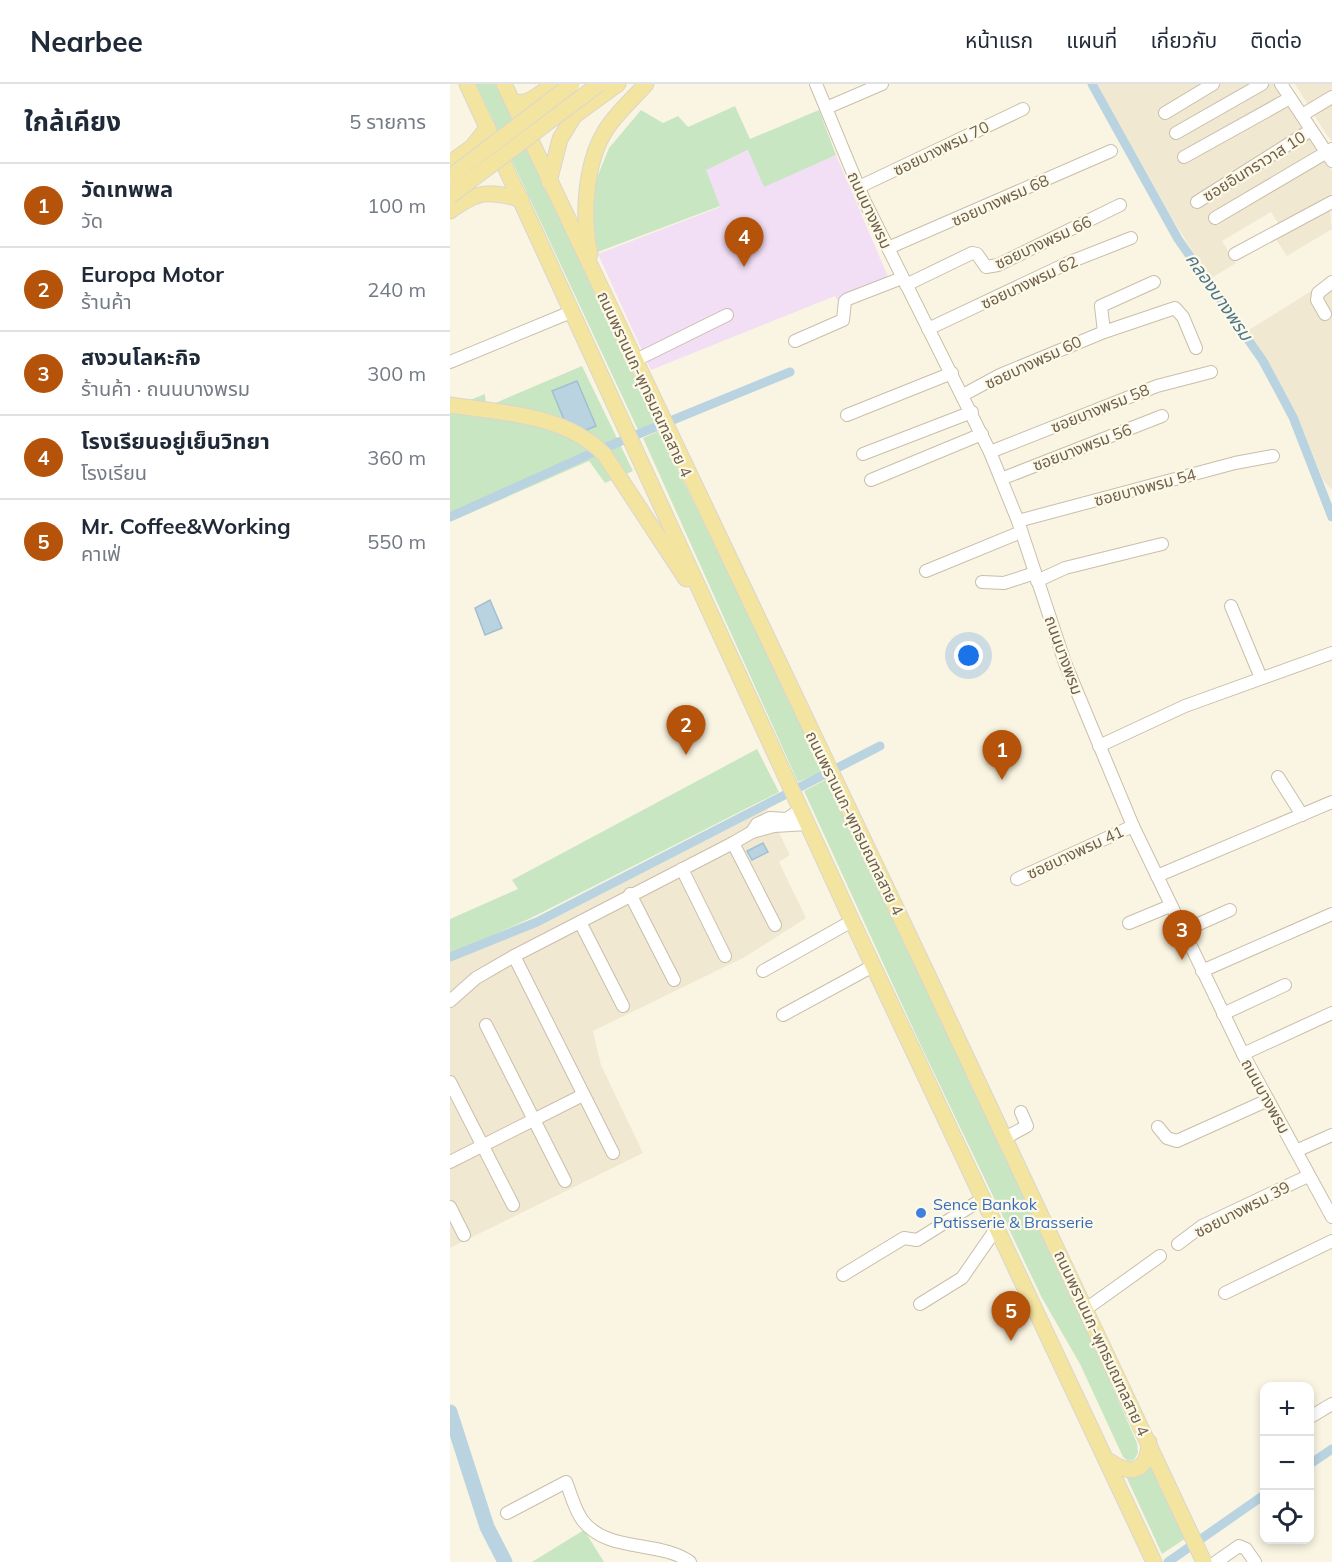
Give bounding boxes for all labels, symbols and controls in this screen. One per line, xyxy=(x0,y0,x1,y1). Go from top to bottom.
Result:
text: Nearbee xyxy=(30,24,143,59)
text: หน้าแรก xyxy=(965,27,1033,53)
text: แผนที่ xyxy=(1066,27,1117,53)
text: เกี่ยวกับ xyxy=(1150,27,1217,53)
text: ติดต่อ xyxy=(1250,27,1302,53)
text: ใกล้เคียง xyxy=(24,105,121,138)
text: 5 รายการ xyxy=(349,109,426,134)
street label: ซอยบางพรม 70 xyxy=(890,116,992,180)
street label: ซอยอินทราวาส 10 xyxy=(1199,126,1309,206)
street label: ถนนบางพรม xyxy=(843,168,897,252)
street label: ซอยบางพรม 68 xyxy=(948,170,1052,230)
text: วัดเทพพล xyxy=(81,175,173,203)
text: 1 xyxy=(38,193,50,218)
text: 100 m xyxy=(367,193,426,218)
text: วัด xyxy=(81,208,103,233)
street label: ซอยบางพรม 66 xyxy=(991,211,1095,273)
pin: 4 xyxy=(724,218,764,267)
water label: คลองบางพรม xyxy=(1181,249,1259,346)
street label: ซอยบางพรม 62 xyxy=(977,251,1081,313)
text: Europa Motor xyxy=(81,260,224,288)
text: 2 xyxy=(38,277,50,302)
text: 240 m xyxy=(367,277,426,302)
street label: ถนนพรานนก-พุทธมณฑลสาย 4 xyxy=(593,288,697,480)
text: ร้านค้า xyxy=(81,289,132,314)
street label: ซอยบางพรม 60 xyxy=(981,331,1085,393)
text: สงวนโลหะกิจ xyxy=(81,343,201,371)
text: 3 xyxy=(38,361,50,386)
text: 300 m xyxy=(367,361,426,386)
text: ร้านค้า · ถนนบางพรม xyxy=(81,376,250,401)
street label: ซอยบางพรม 58 xyxy=(1048,379,1152,437)
street label: ซอยบางพรม 56 xyxy=(1030,419,1134,475)
text: โรงเรียนอยู่เย็นวิทยา xyxy=(81,427,270,455)
text: 4 xyxy=(38,445,50,470)
text: 360 m xyxy=(367,445,426,470)
text: โรงเรียน xyxy=(81,460,147,485)
street label: ซอยบางพรม 54 xyxy=(1092,464,1198,510)
text: Mr. Coffee&Working xyxy=(81,512,291,540)
text: 5 xyxy=(38,529,50,554)
text: 550 m xyxy=(367,529,426,554)
text: คาเฟ่ xyxy=(81,541,121,566)
street label: ถนนบางพรม xyxy=(1040,613,1088,697)
your location xyxy=(954,641,983,670)
pin: 2 xyxy=(666,706,706,755)
street label: ถนนพรานนก-พุทธมณฑลสาย 4 xyxy=(802,727,909,919)
pin: 1 xyxy=(982,730,1022,780)
street label: ซอยบางพรม 41 xyxy=(1023,821,1127,883)
pin: 3 xyxy=(1162,910,1202,960)
street label: ถนนบางพรม xyxy=(1237,1055,1295,1137)
street label: ซอยบางพรม 39 xyxy=(1191,1176,1293,1242)
place label: Sence Bankok Patisserie & Brasserie xyxy=(933,1194,1093,1232)
marker: Sence Bankok Patisserie & Brasserie xyxy=(914,1206,928,1220)
street label: ถนนพรานนก-พุทธมณฑลสาย 4 xyxy=(1050,1247,1154,1439)
pin: 5 xyxy=(992,1292,1030,1341)
map controls xyxy=(1260,1382,1314,1544)
button: + xyxy=(1260,1382,1314,1436)
button: − xyxy=(1260,1436,1314,1490)
button: locate xyxy=(1260,1490,1314,1544)

